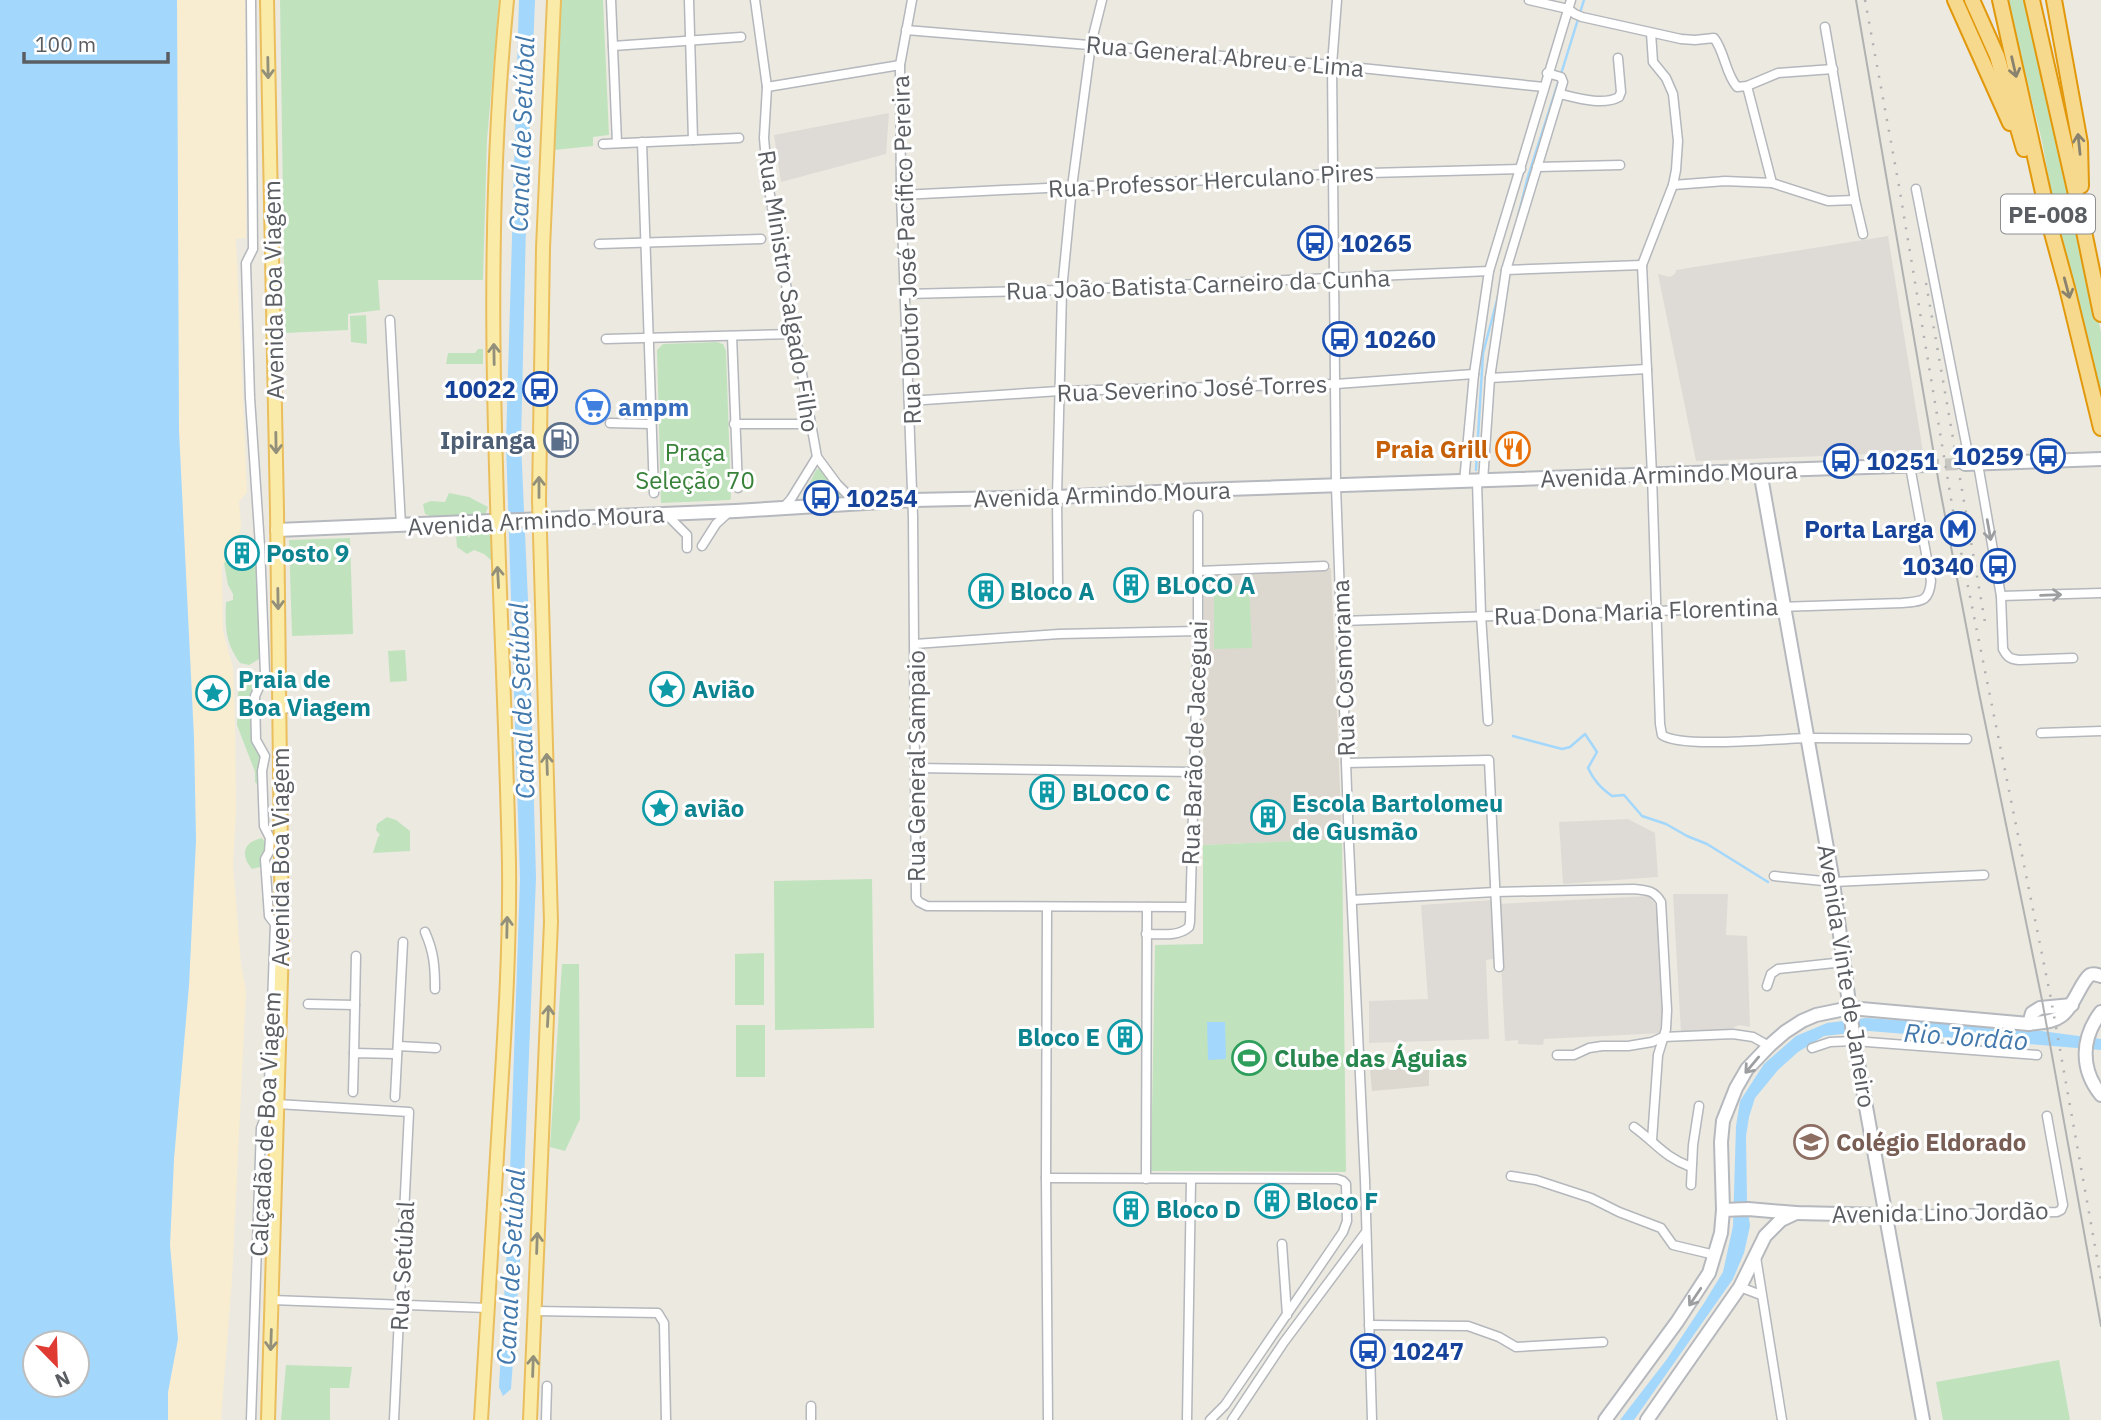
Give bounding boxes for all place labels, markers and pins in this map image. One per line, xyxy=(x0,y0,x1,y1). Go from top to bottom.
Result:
bus stop icon: 10265 xyxy=(1296,224,1334,262)
place label: 10265 xyxy=(1340,227,1412,259)
bus stop icon: 10260 xyxy=(1321,320,1359,358)
place label: 10260 xyxy=(1364,323,1436,355)
bus stop icon: 10022 xyxy=(521,370,559,408)
place label: 10022 xyxy=(444,373,516,405)
supermarket icon: ampm xyxy=(574,388,612,426)
place label: ampm xyxy=(618,391,689,423)
fuel station icon: Ipiranga xyxy=(542,421,580,459)
place label: Ipiranga xyxy=(440,424,536,456)
restaurant icon: Praia Grill xyxy=(1494,430,1532,468)
place label: Praia Grill xyxy=(1375,433,1488,465)
bus stop icon: 10259 xyxy=(2029,437,2067,475)
place label: 10259 xyxy=(1952,440,2024,472)
bus stop icon: 10251 xyxy=(1822,442,1860,480)
place label: 10251 xyxy=(1866,445,1938,477)
bus stop icon: 10254 xyxy=(802,479,840,517)
place label: 10254 xyxy=(846,482,918,514)
metro station icon: Porta Larga xyxy=(1939,510,1977,548)
place label: Porta Larga xyxy=(1804,513,1934,545)
building icon: Posto 9 xyxy=(223,534,261,572)
place label: Posto 9 xyxy=(266,537,349,569)
bus stop icon: 10340 xyxy=(1979,547,2017,585)
place label: 10340 xyxy=(1902,550,1974,582)
building icon: BLOCO A xyxy=(1112,566,1150,604)
place label: BLOCO A xyxy=(1156,569,1255,601)
building icon: Bloco A xyxy=(967,572,1005,610)
place label: Bloco A xyxy=(1010,575,1095,607)
place label: Praia de Boa Viagem xyxy=(238,663,371,723)
place icon: Avião xyxy=(648,670,686,708)
place label: Avião xyxy=(692,673,755,705)
place icon: Praia de Boa Viagem xyxy=(194,674,232,712)
building icon: BLOCO C xyxy=(1028,773,1066,811)
place label: BLOCO C xyxy=(1072,776,1171,808)
place label: Escola Bartolomeu de Gusmão xyxy=(1292,787,1503,847)
place icon: avião xyxy=(641,789,679,827)
place label: avião xyxy=(684,792,744,824)
building icon: Escola Bartolomeu de Gusmão xyxy=(1249,798,1287,836)
building icon: Bloco E xyxy=(1106,1018,1144,1056)
place label: Bloco E xyxy=(1017,1021,1100,1053)
sports icon: Clube das Águias xyxy=(1230,1039,1268,1077)
place label: Clube das Águias xyxy=(1274,1042,1467,1074)
school or university icon: Colégio Eldorado xyxy=(1792,1123,1830,1161)
place label: Colégio Eldorado xyxy=(1836,1126,2026,1158)
building icon: Bloco F xyxy=(1253,1182,1291,1220)
place label: Bloco F xyxy=(1296,1185,1378,1217)
building icon: Bloco D xyxy=(1112,1190,1150,1228)
place label: Bloco D xyxy=(1156,1193,1241,1225)
bus stop icon: 10247 xyxy=(1349,1332,1387,1370)
place label: 10247 xyxy=(1392,1335,1464,1367)

